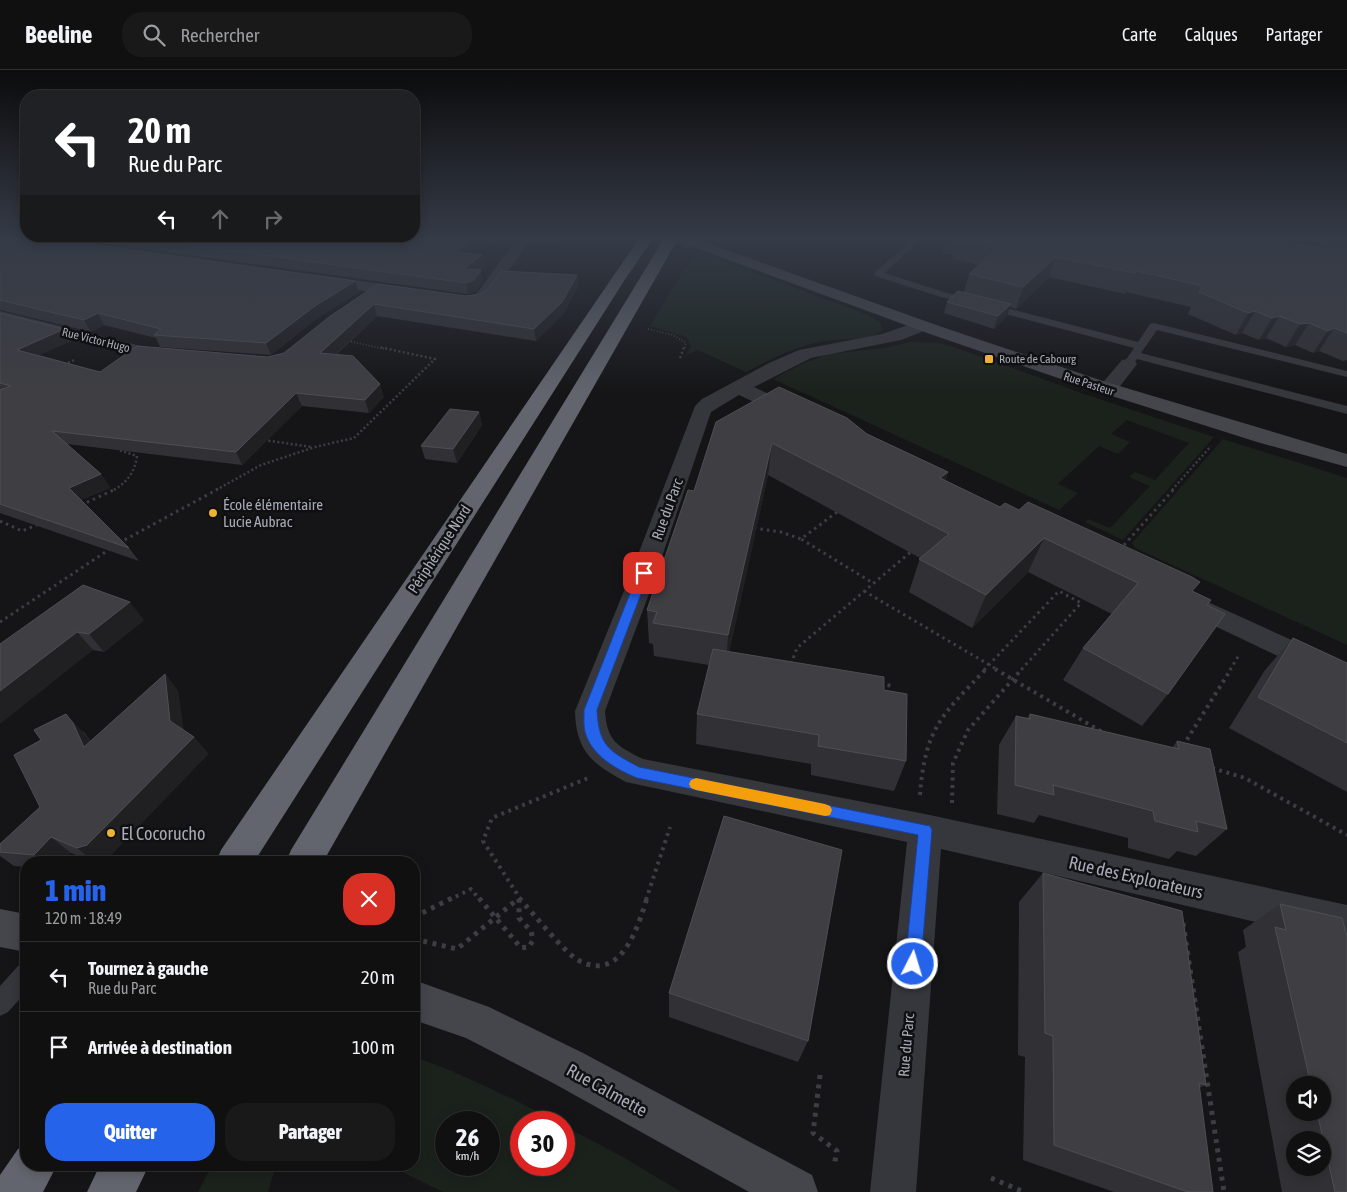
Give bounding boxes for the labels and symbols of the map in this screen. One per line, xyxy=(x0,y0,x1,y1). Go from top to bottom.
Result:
street label: Rue Victor Hugo xyxy=(61,325,132,355)
place label: Route de Cabourg xyxy=(999,352,1077,366)
marker: Route de Cabourg xyxy=(983,353,995,365)
street label: Rue Pasteur xyxy=(1062,369,1117,399)
street label: Rue du Parc xyxy=(648,476,686,542)
place label: École élémentaire Lucie Aubrac xyxy=(223,496,323,530)
street label: Périphérique Nord xyxy=(404,502,474,596)
marker: École élémentaire Lucie Aubrac xyxy=(207,507,219,519)
pin xyxy=(623,552,665,594)
place label: El Cocorucho xyxy=(121,823,205,844)
marker: El Cocorucho xyxy=(105,827,117,839)
street label: Rue des Explorateurs xyxy=(1067,851,1205,903)
position arrow xyxy=(886,937,938,989)
street label: Rue du Parc xyxy=(895,1012,917,1078)
street label: Rue Calmette xyxy=(563,1059,651,1121)
speed limit sign: 30 xyxy=(510,1111,575,1176)

